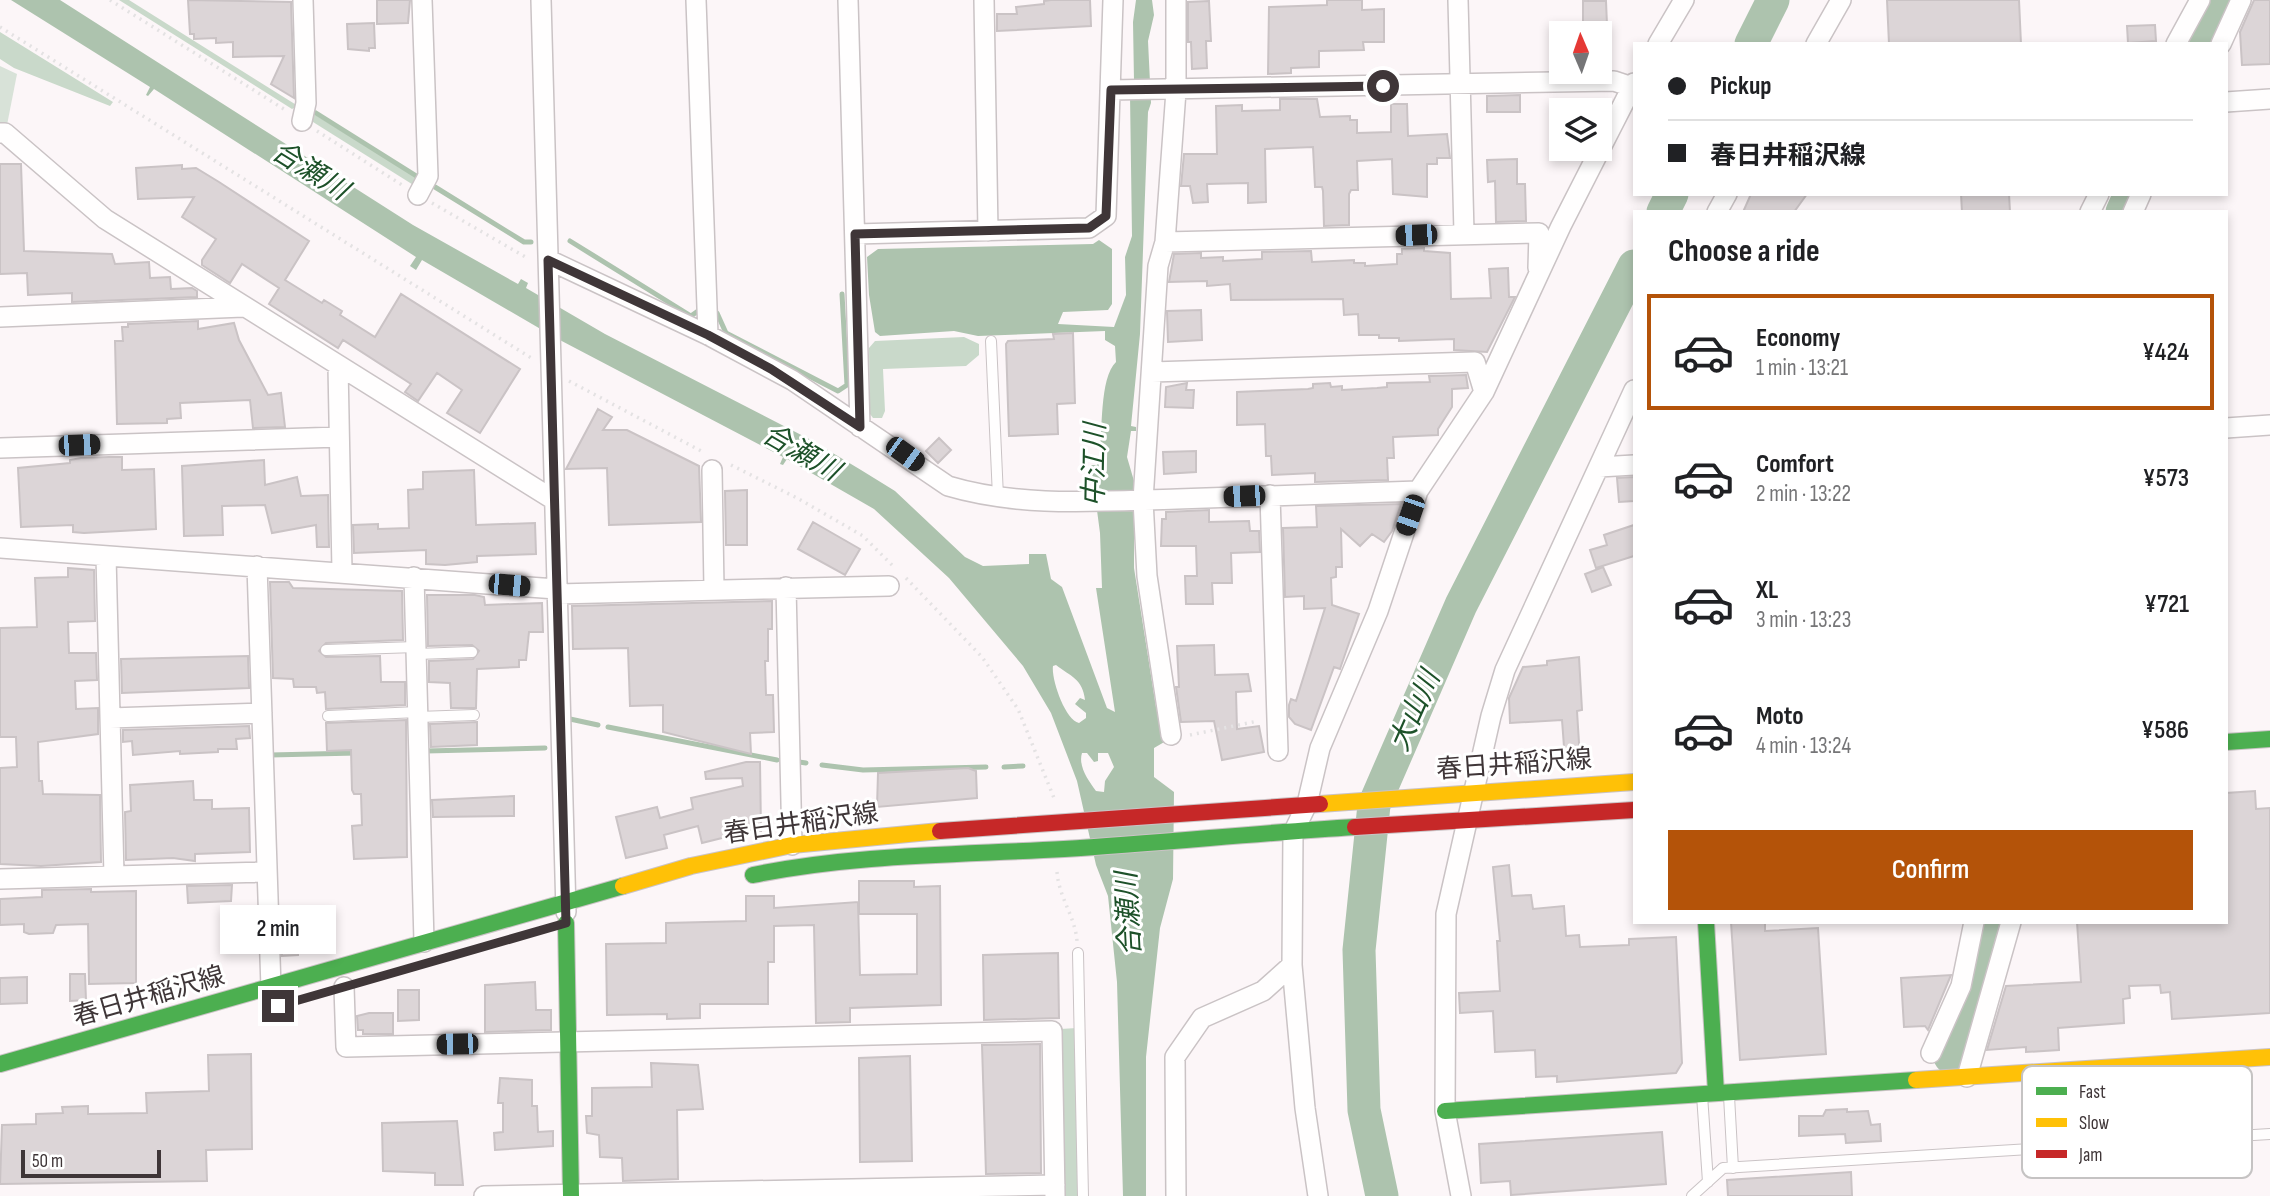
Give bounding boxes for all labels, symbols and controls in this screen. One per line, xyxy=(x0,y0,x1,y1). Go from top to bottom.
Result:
north arrow xyxy=(1549,21,1612,84)
map controls xyxy=(1549,21,1612,161)
route start xyxy=(1367,70,1399,102)
text: Pickup xyxy=(1710,71,1772,102)
button: layers xyxy=(1549,98,1612,161)
water label: 合瀬川 xyxy=(266,135,357,209)
text: 春日井稲沢線 xyxy=(1710,141,1866,172)
car xyxy=(1395,224,1438,246)
text: Choose a ride xyxy=(1668,232,1820,271)
icon: car xyxy=(1672,321,1735,384)
text: Economy xyxy=(1756,323,1840,354)
text: ¥424 xyxy=(2142,337,2189,368)
text: 1 min · 13:21 xyxy=(1756,354,1848,382)
water label: 合瀬川 xyxy=(756,418,848,490)
water label: 中江川 xyxy=(1078,420,1112,507)
car xyxy=(882,433,929,475)
car xyxy=(58,434,101,456)
icon: car xyxy=(1672,447,1735,510)
text: Comfort xyxy=(1756,449,1834,480)
text: ¥573 xyxy=(2143,463,2189,494)
text: 2 min · 13:22 xyxy=(1756,480,1851,508)
car xyxy=(1223,485,1266,507)
car xyxy=(1394,492,1427,538)
car xyxy=(488,573,531,597)
icon: car xyxy=(1672,573,1735,636)
text: XL xyxy=(1756,575,1778,606)
text: ¥721 xyxy=(2144,589,2189,620)
text: 3 min · 13:23 xyxy=(1756,606,1851,634)
water label: 大山川 xyxy=(1383,663,1448,756)
icon: car xyxy=(1672,699,1735,762)
text: Moto xyxy=(1756,701,1804,732)
text: ¥586 xyxy=(2141,715,2189,746)
text: 4 min · 13:24 xyxy=(1756,732,1851,760)
street label: 春日井稲沢線 xyxy=(1435,744,1593,786)
street label: 春日井稲沢線 xyxy=(722,798,880,850)
button: Confirm xyxy=(1668,830,2193,910)
water label: 合瀬川 xyxy=(1110,868,1148,957)
callout: 2 min xyxy=(220,904,336,954)
text: 2 min xyxy=(256,915,300,943)
street label: 春日井稲沢線 xyxy=(70,961,228,1033)
route end xyxy=(262,990,294,1022)
car xyxy=(436,1033,479,1055)
legend xyxy=(2022,1066,2252,1178)
text: Fast xyxy=(2079,1081,2106,1104)
text: Slow xyxy=(2079,1112,2109,1135)
text: Jam xyxy=(2078,1144,2102,1167)
scale bar xyxy=(21,1147,161,1179)
text: 50 m xyxy=(32,1150,63,1173)

